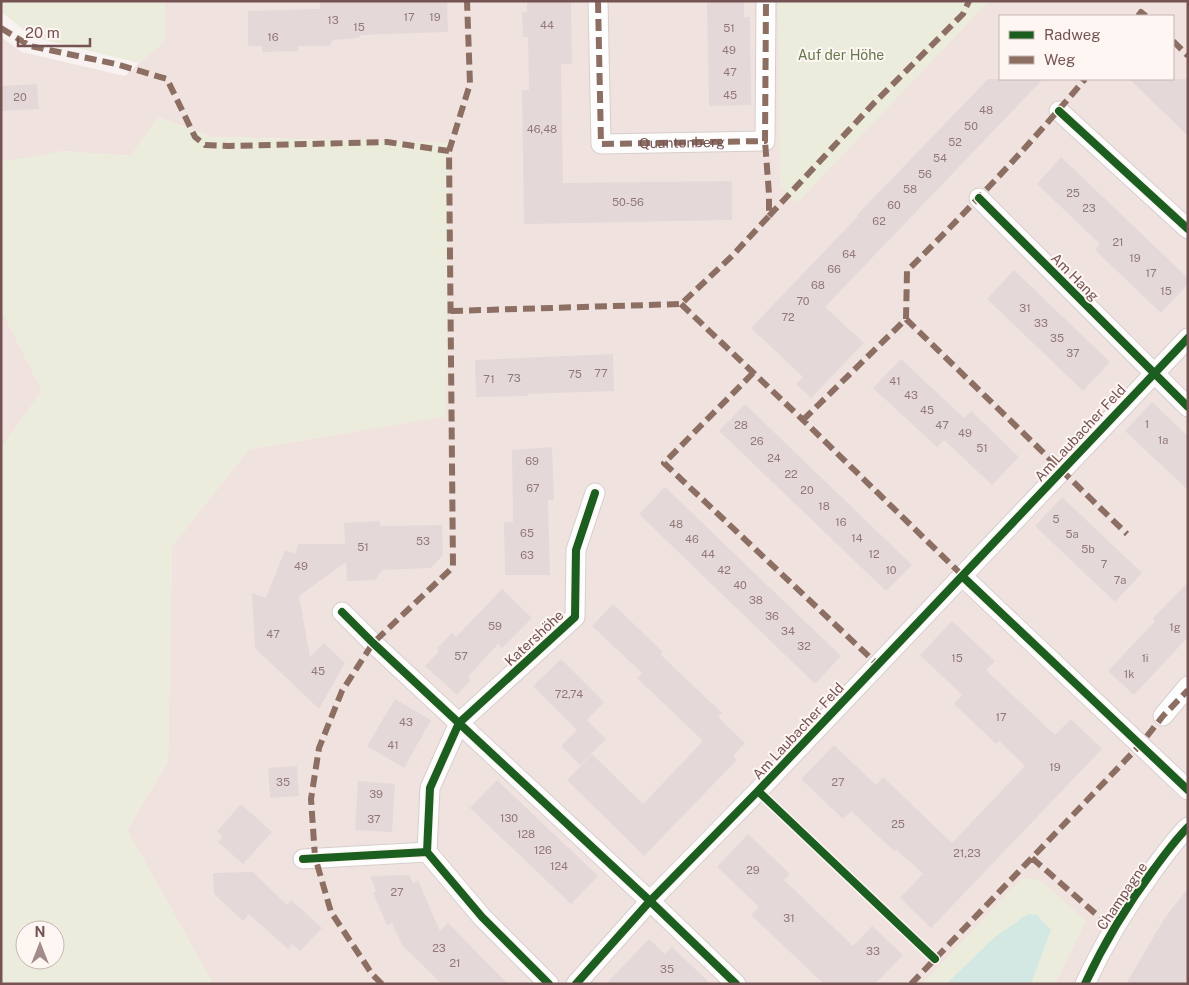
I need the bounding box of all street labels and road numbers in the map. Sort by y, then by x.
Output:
street label: Quantenberg [639,134,725,151]
street label: Am Hang [1048,250,1102,304]
street label: Am Laubacher Feld [1031,381,1129,485]
street label: Katershöhe [501,607,567,669]
street label: Am Laubacher Feld [749,679,847,783]
street label: Champagne [1093,859,1151,933]

